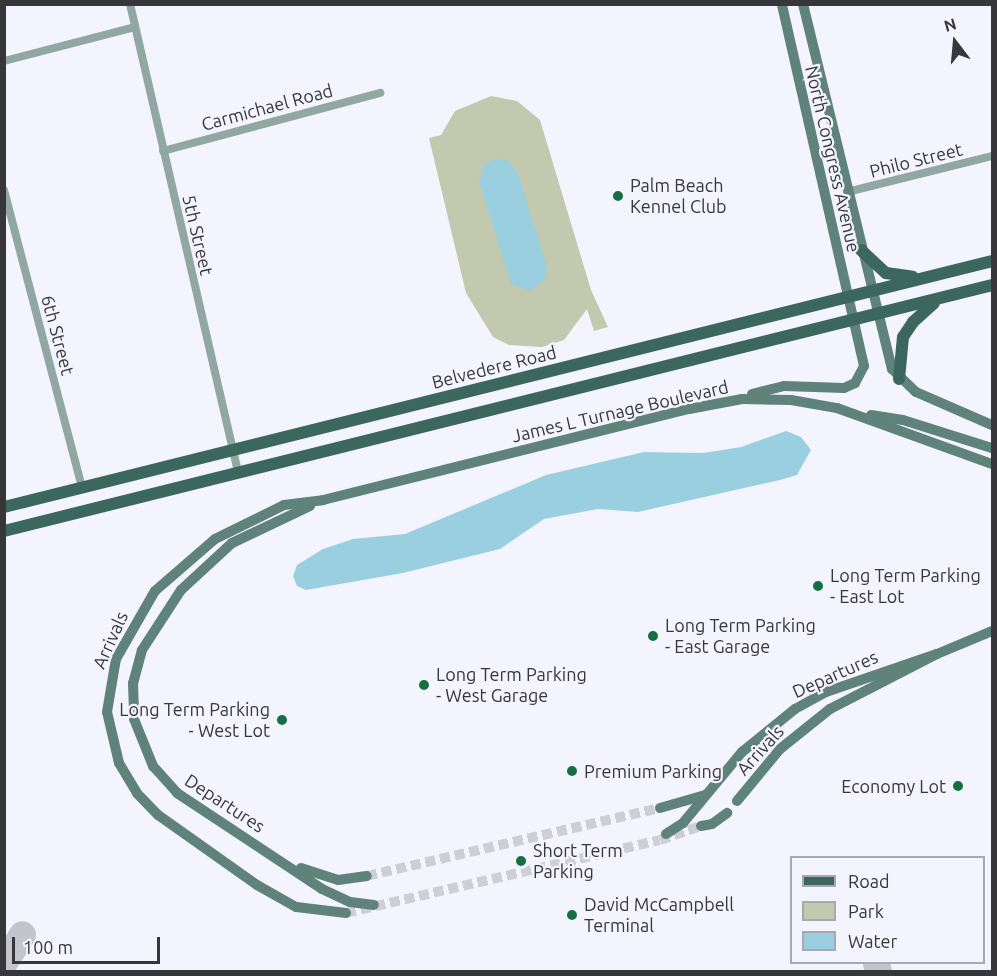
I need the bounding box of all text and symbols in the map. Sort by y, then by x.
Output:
north arrow [925,12,985,72]
text: N [942,14,958,35]
street label: North Congress Avenue [801,64,865,254]
street label: Carmichael Road [199,79,335,135]
street label: Philo Street [867,138,965,182]
place label: Palm Beach Kennel Club [630,175,727,218]
marker: Palm Beach Kennel Club [611,189,625,203]
street label: 5th Street [178,193,218,277]
street label: 6th Street [37,293,79,377]
street label: Belvedere Road [429,341,559,393]
street label: James L Turnage Boulevard [510,376,730,446]
place label: Long Term Parking - East Lot [830,565,981,608]
marker: Long Term Parking - East Lot [811,579,825,593]
street label: Arrivals [88,608,132,672]
place label: Long Term Parking - East Garage [665,615,816,658]
marker: Long Term Parking - East Garage [646,629,660,643]
street label: Departures [789,646,881,702]
place label: Long Term Parking - West Garage [436,664,587,706]
marker: Long Term Parking - West Garage [417,678,431,692]
place label: Long Term Parking - West Lot [119,699,270,742]
marker: Long Term Parking - West Lot [275,713,289,727]
street label: Arrivals [732,720,788,780]
place label: Premium Parking [584,760,722,782]
marker: Premium Parking [565,764,579,778]
street label: Departures [181,769,269,837]
place label: Economy Lot [841,775,946,797]
marker: Economy Lot [951,779,965,793]
place label: Short Term Parking [533,840,623,882]
marker: Short Term Parking [514,854,528,868]
legend [790,856,985,964]
text: Road [848,871,890,891]
place label: David McCampbell Terminal [584,894,734,936]
text: Park [848,901,884,921]
marker: David McCampbell Terminal [565,908,579,922]
scale bar [15,925,164,963]
text: Water [848,931,897,951]
text: 100 m [23,937,73,957]

